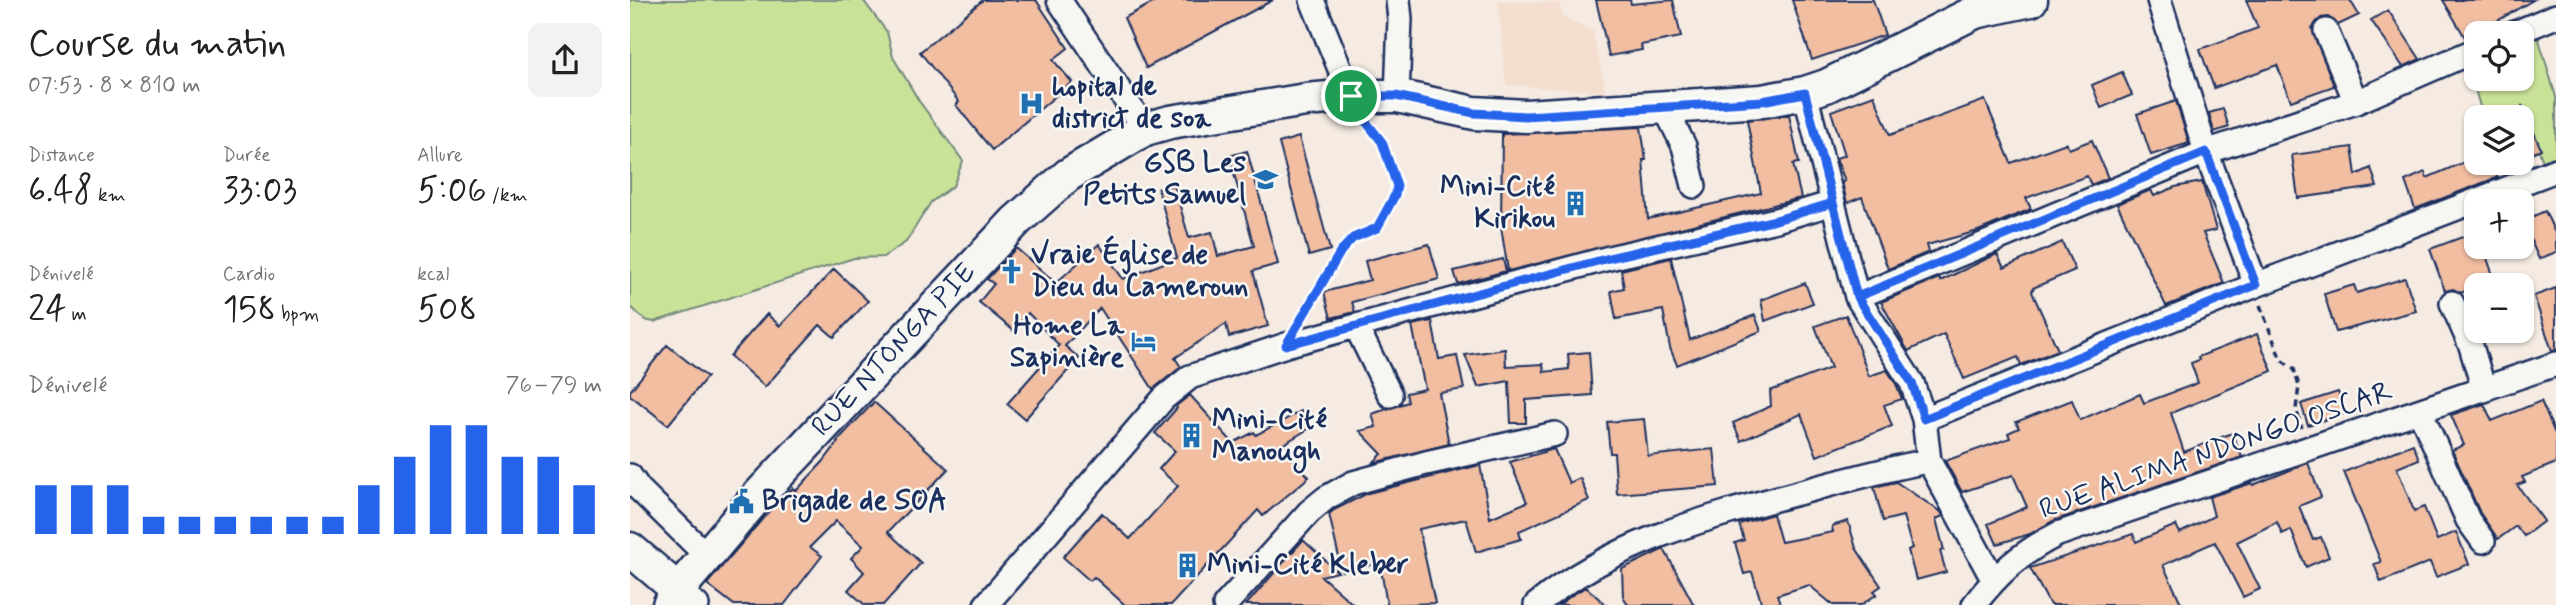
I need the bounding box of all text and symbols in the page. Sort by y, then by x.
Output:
text: Course du matin [28,20,286,69]
map controls [2464,21,2534,343]
button: locate [2464,21,2534,91]
button: share [528,23,602,97]
pin [1321,66,1381,126]
place label: hopital de district de soa [1052,69,1212,138]
text: 07:53 · 8 × 810 m [28,71,200,101]
icon: arrive [1332,77,1370,115]
hospital icon: hopital de district de soa [1018,89,1046,117]
button: layers [2464,105,2534,175]
text: Distance [28,143,95,168]
text: Durée [223,143,271,168]
text: Allure [417,143,463,168]
place label: GSB Les Petits Samuel [1083,145,1246,214]
school or university icon: GSB Les Petits Samuel [1252,165,1280,193]
text: 6.48 [28,168,93,214]
text: 33:03 [223,168,297,214]
text: 5:06 [417,168,487,214]
place label: Mini-Cité Kirikou [1440,169,1556,238]
text: km [93,183,126,208]
text: /km [487,183,528,208]
building icon: Mini-Cité Kirikou [1561,189,1589,217]
button: + [2464,189,2534,259]
place label: Vraie Église de Dieu du Cameroun [1031,235,1248,306]
street label: RUE NTONGA PIE [804,255,984,445]
church icon: Vraie Église de Dieu du Cameroun [997,257,1025,285]
text: Dénivelé [28,262,94,287]
text: Cardio [223,262,275,287]
text: kcal [417,262,449,287]
button: − [2464,273,2534,343]
text: 24 [28,287,66,333]
text: 158 [223,287,276,333]
text: 508 [417,287,477,333]
text: m [66,302,87,327]
text: bpm [276,302,319,327]
place label: Home La Sapinière [1010,308,1125,377]
hotel icon: Home La Sapinière [1130,328,1158,356]
text: Dénivelé [28,371,107,401]
text: 76–79 m [505,371,602,401]
street label: RUE ALIMA NDONGO OSCAR [2035,373,2397,529]
place label: Mini-Cité Manough [1212,402,1327,474]
building icon: Mini-Cité Manough [1178,422,1206,450]
place label: Brigade de SOA [762,483,947,523]
public building icon: Brigade de SOA [728,487,756,515]
place label: Mini-Cité Kleber [1207,547,1409,584]
building icon: Mini-Cité Kleber [1173,551,1201,579]

